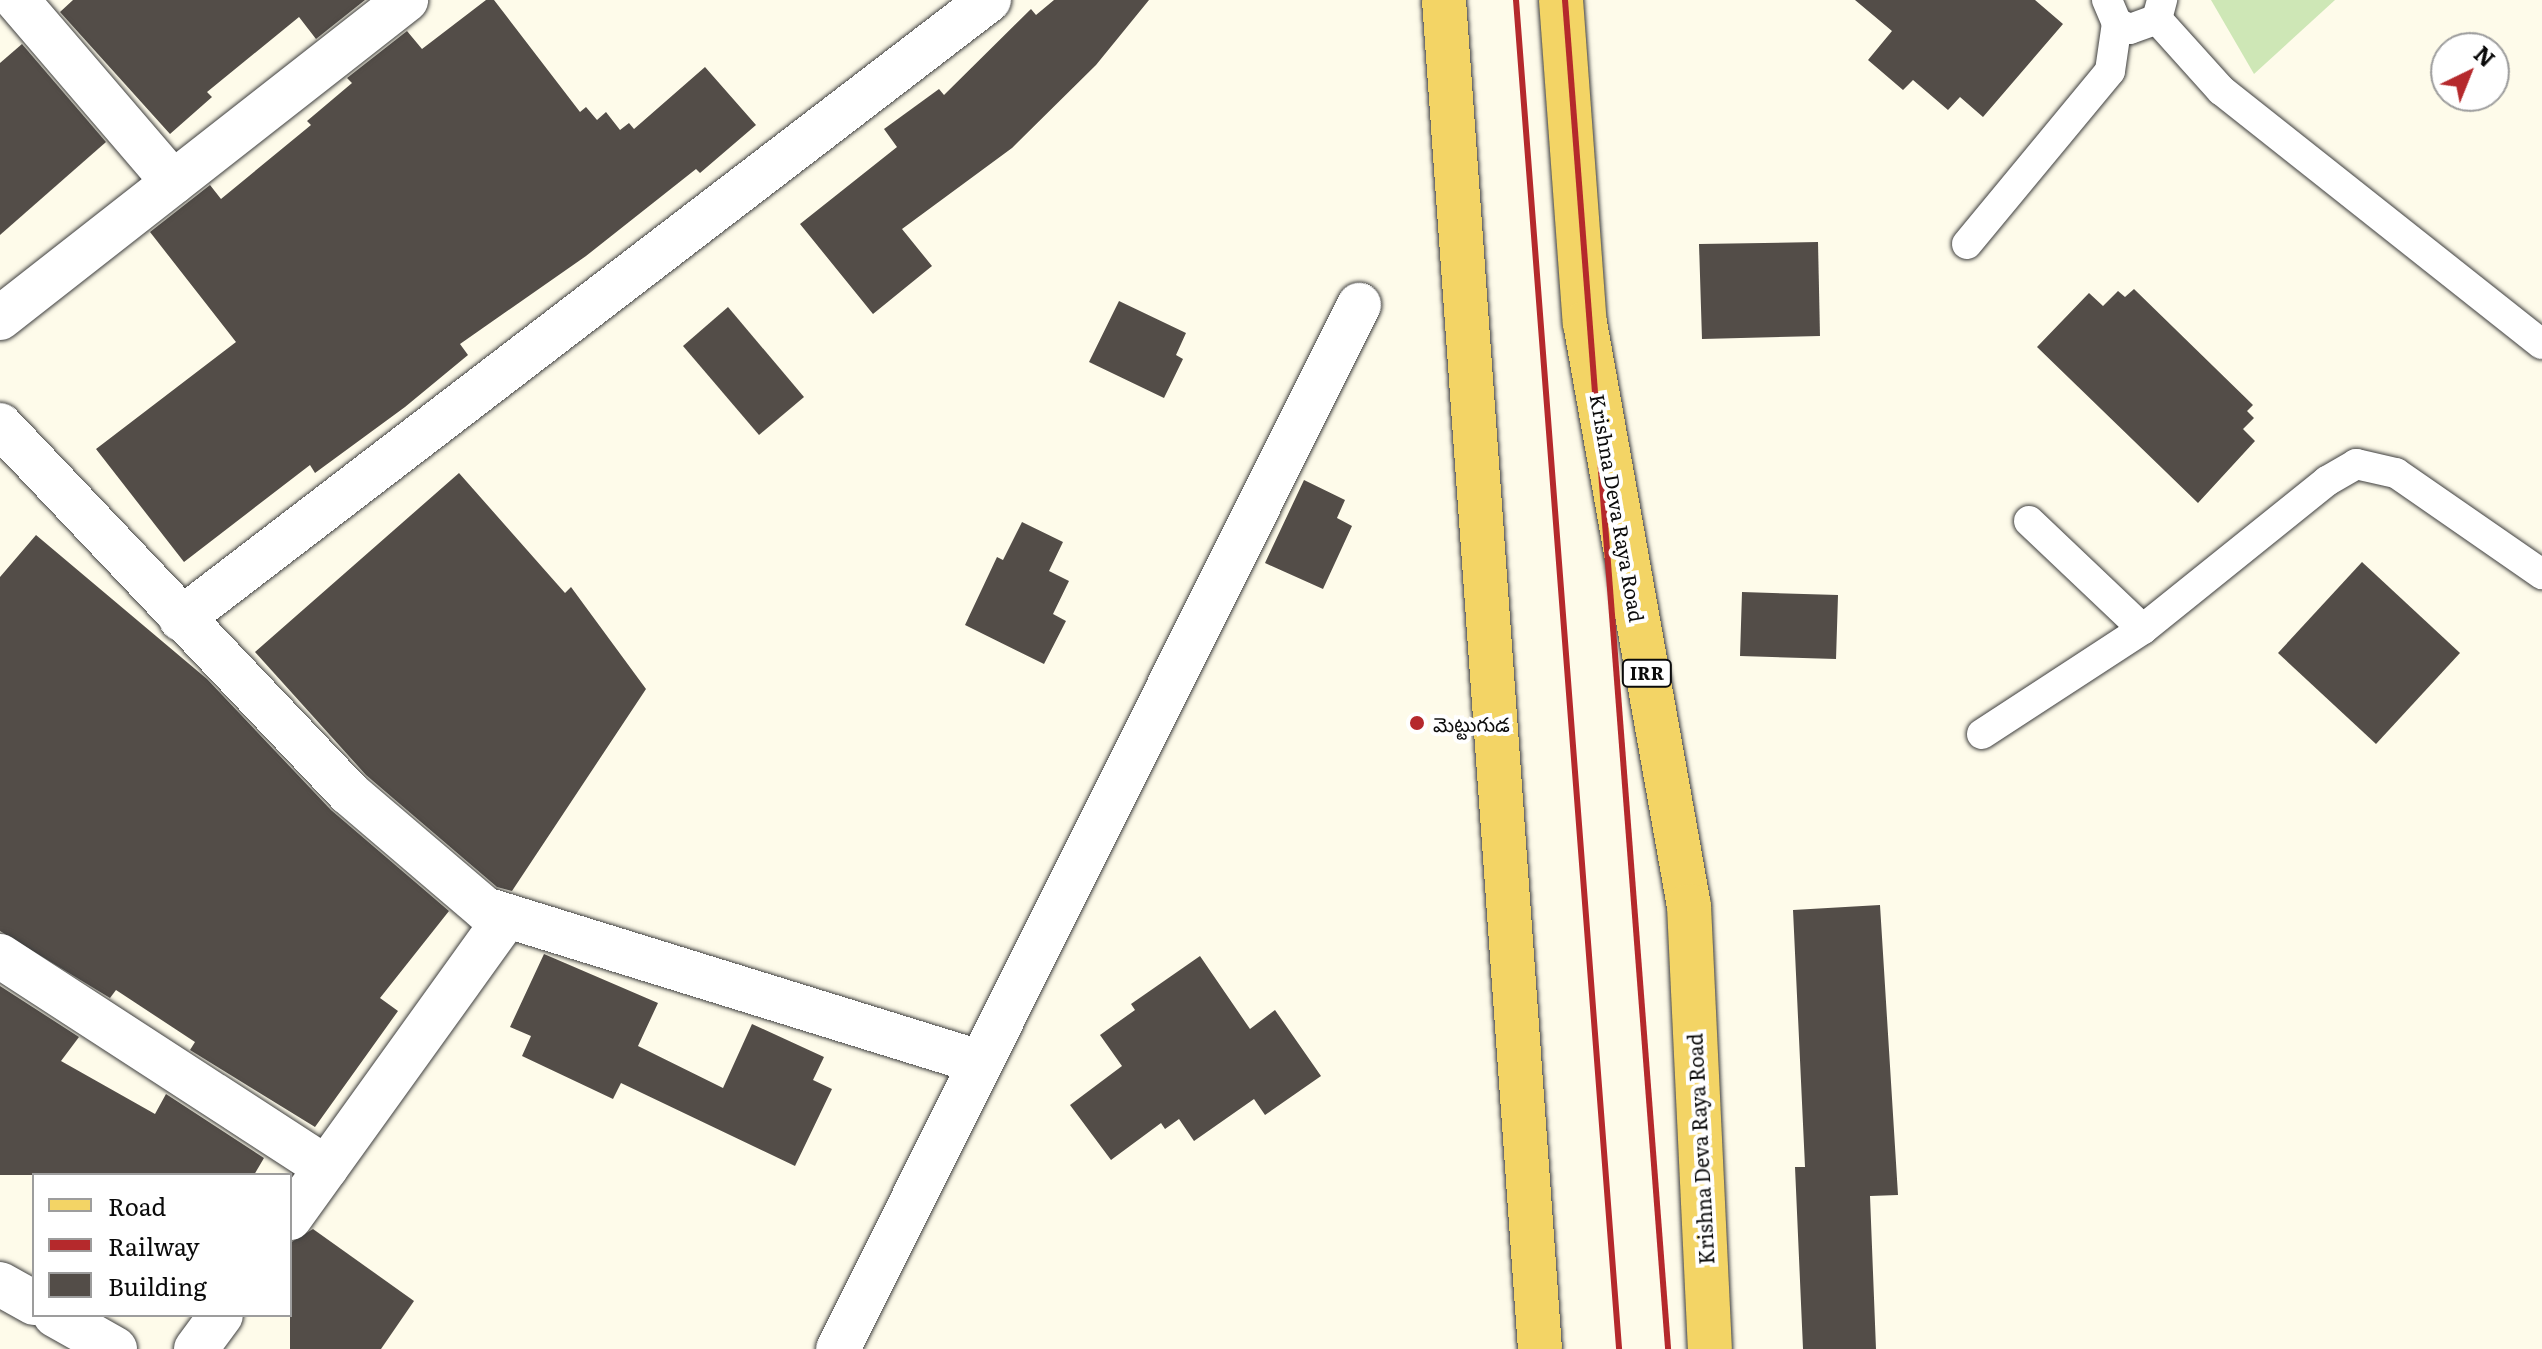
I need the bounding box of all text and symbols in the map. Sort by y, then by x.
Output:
north arrow [2430,32,2510,112]
text: N [2467,37,2503,74]
street label: Krishna Deva Raya Road [1586,392,1650,624]
road number: IRR [1621,659,1673,687]
place label: మెట్టుగుడ [1433,711,1510,735]
marker: మెట్టుగుడ [1408,714,1426,732]
street label: Krishna Deva Raya Road [1682,1033,1718,1265]
legend [32,1173,292,1317]
text: Road [108,1188,166,1223]
text: Railway [108,1228,200,1263]
text: Building [108,1268,207,1303]

